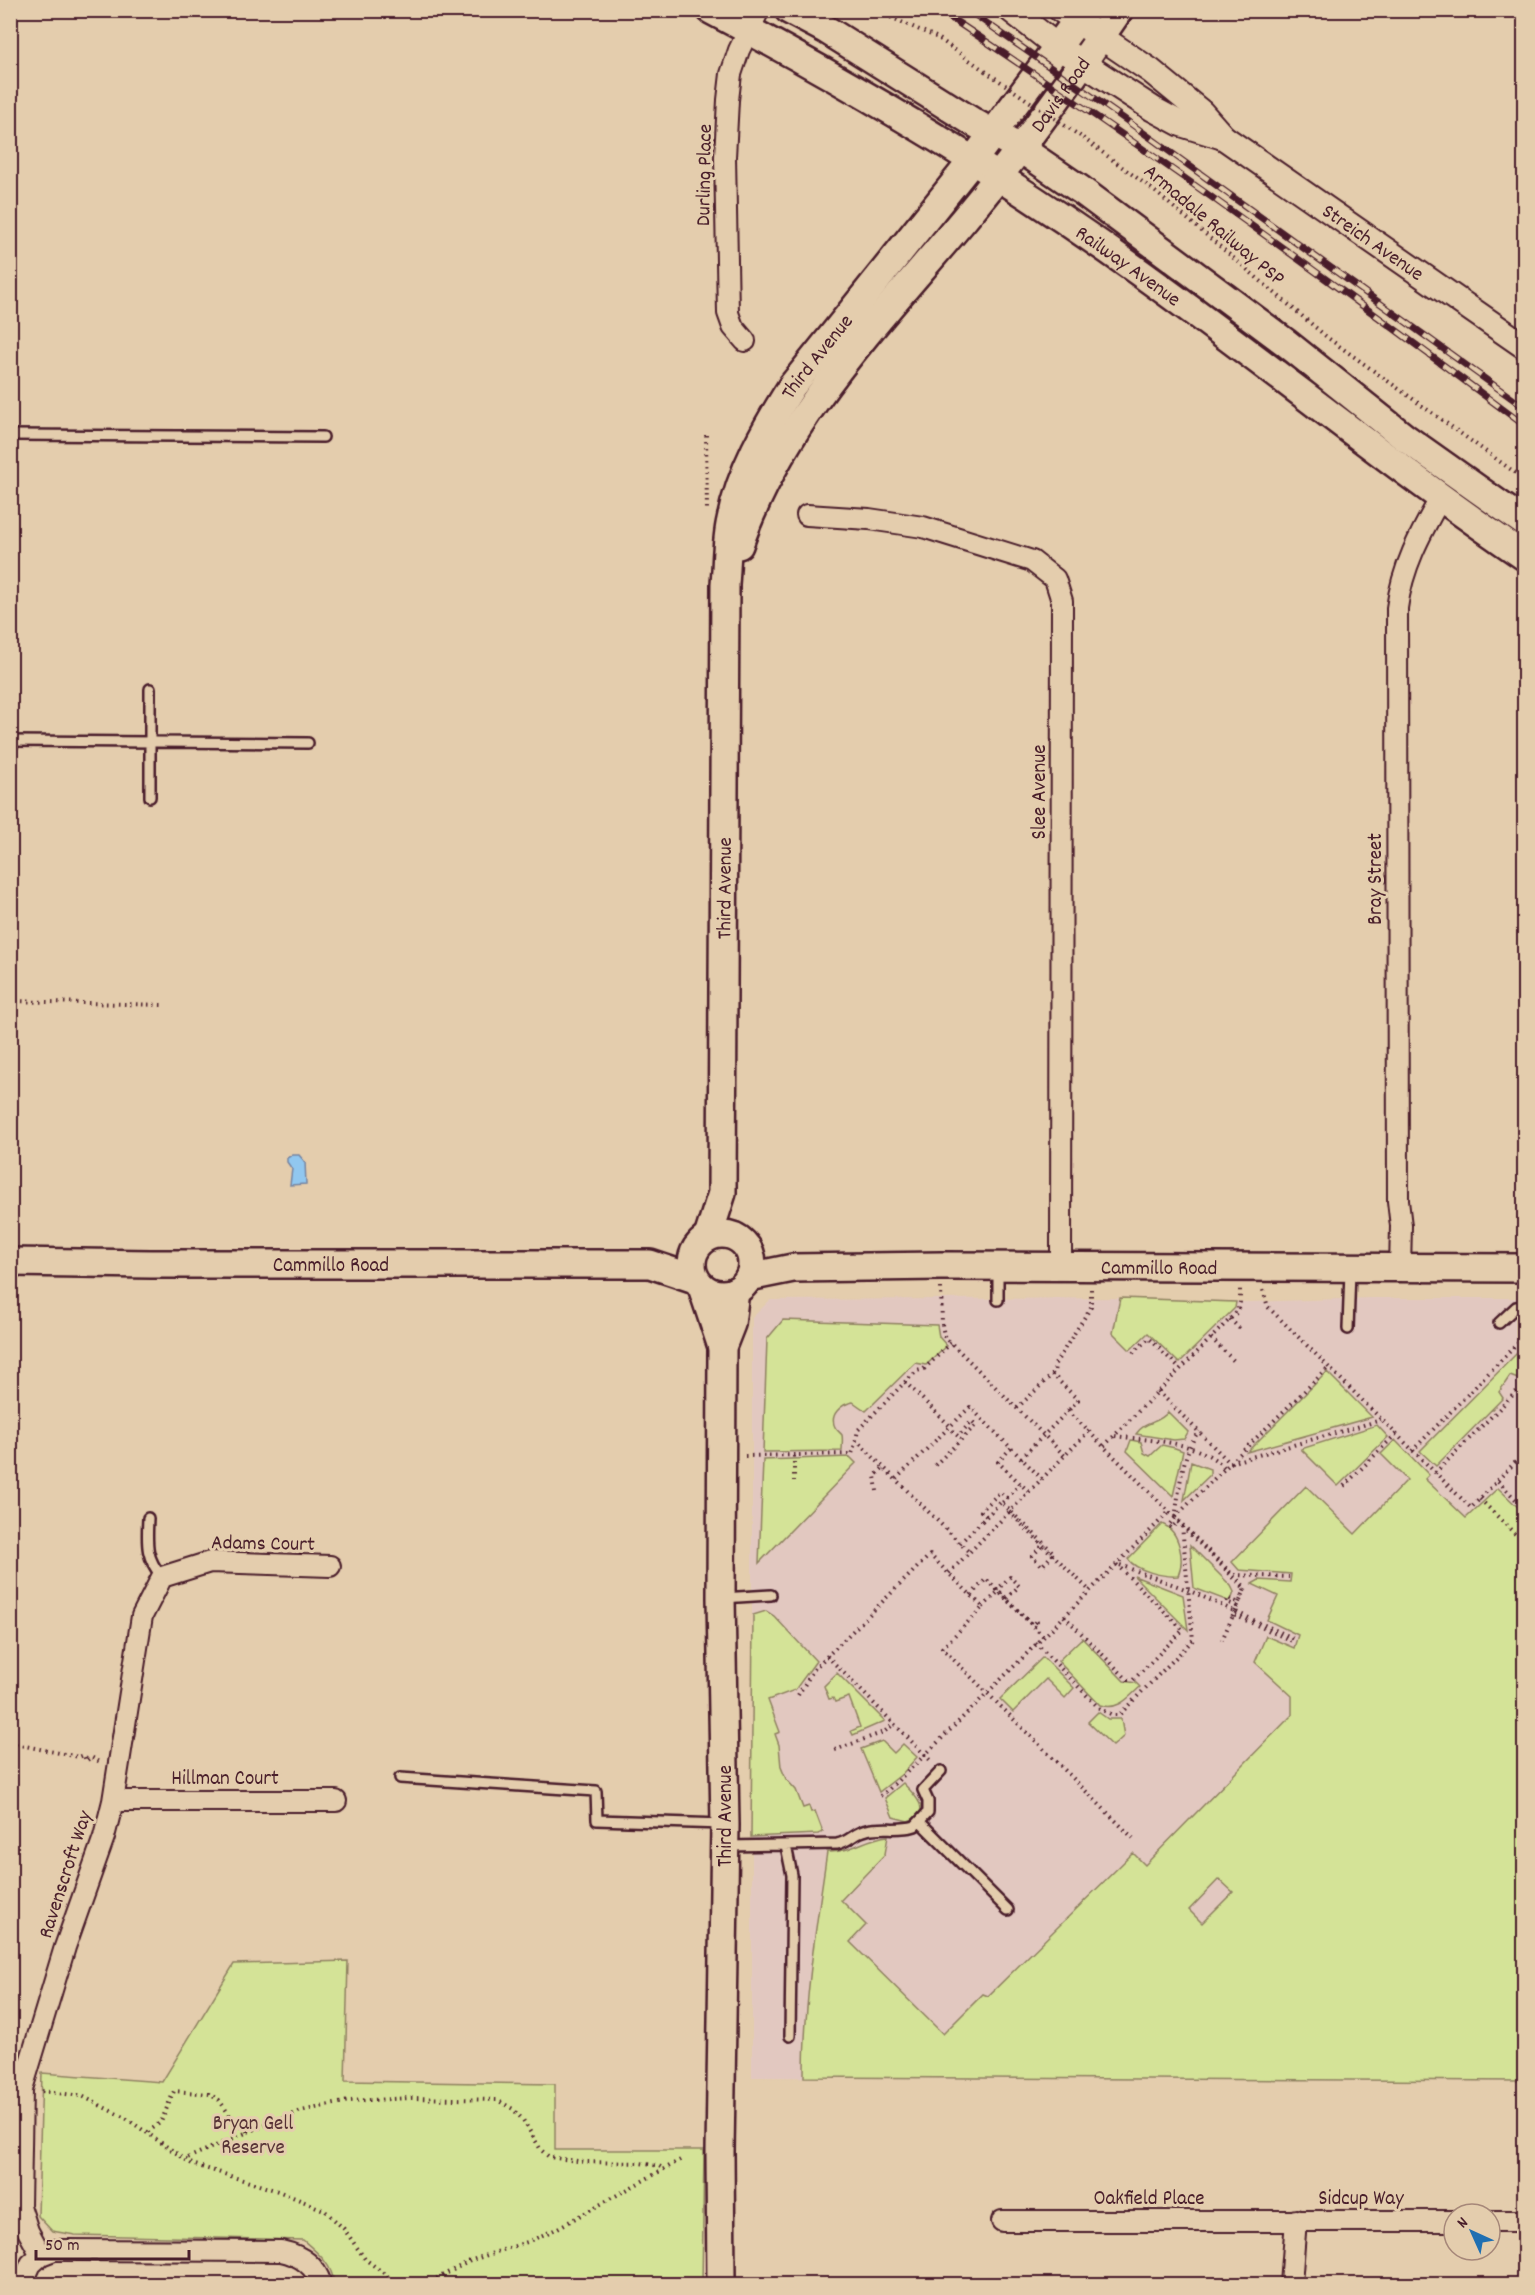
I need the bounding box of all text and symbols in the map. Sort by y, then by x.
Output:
street label: Davis Road [1025,52,1100,140]
street label: Durling Place [690,124,722,226]
street label: Armadale Railway PSP [1136,158,1290,294]
street label: Streich Avenue [1315,198,1429,290]
street label: Railway Avenue [1068,220,1186,315]
street label: Third Avenue [775,309,862,406]
street label: Slee Avenue [1026,744,1056,840]
street label: Bray Street [1362,833,1392,925]
street label: Third Avenue [711,837,742,939]
street label: Cammillo Road [273,1252,389,1282]
street label: Cammillo Road [1101,1255,1217,1285]
street label: Adams Court [211,1529,315,1561]
street label: Hillman Court [171,1765,279,1795]
street label: Third Avenue [712,1765,742,1867]
street label: Ravenscroft Way [32,1807,102,1943]
park label: Bryan Gell Reserve [213,2110,293,2164]
street label: Oakfield Place [1093,2185,1205,2215]
street label: Sidcup Way [1318,2185,1404,2215]
north arrow [1442,2202,1502,2262]
text: N [1452,2212,1474,2234]
scale bar [36,2223,189,2261]
text: 50 m [45,2234,80,2259]

